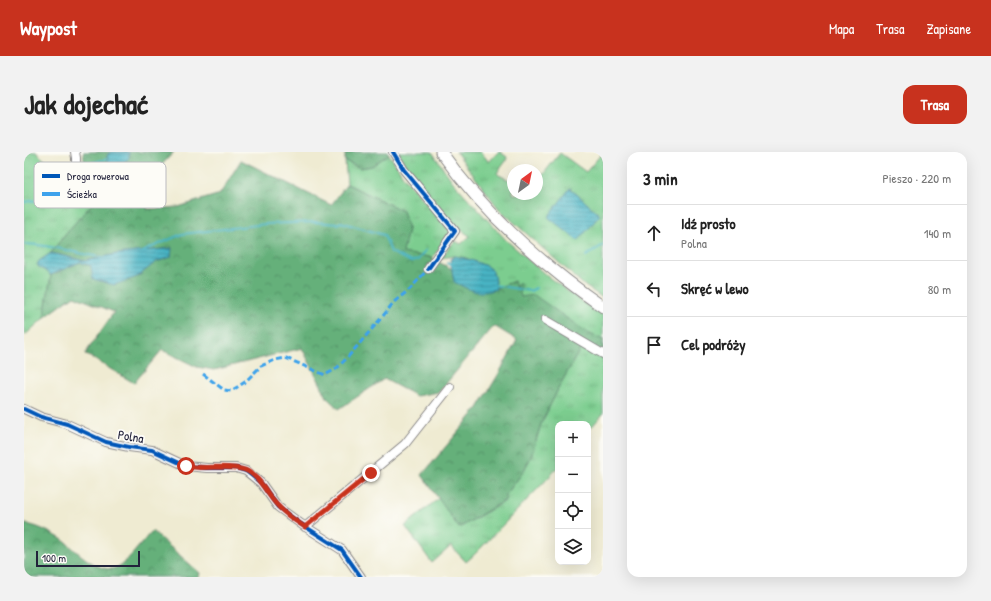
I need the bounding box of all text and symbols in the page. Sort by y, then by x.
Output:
text: Waypost [20,15,77,41]
text: Mapa [829,19,854,38]
text: Trasa [876,19,905,38]
text: Zapisane [927,19,971,38]
text: Jak dojechać [24,85,148,123]
button: Trasa [903,85,967,124]
legend [34,162,166,208]
north arrow [507,164,543,200]
text: 3 min [643,167,678,190]
text: Droga rowerowa [67,169,130,183]
text: Pieszo · 220 m [882,169,951,187]
text: Ścieżka [67,187,97,201]
text: Idź prosto [681,213,735,234]
icon: ahead [643,222,665,244]
text: 140 m [924,224,951,242]
text: Polna [681,234,707,252]
icon: left [643,278,665,300]
text: Skręć w lewo [681,278,748,299]
text: 80 m [928,280,951,298]
icon: arrive [643,334,665,356]
text: Cel podróży [681,334,746,355]
map controls [555,421,591,565]
button: + [555,421,591,457]
street label: Polna [117,425,145,447]
route start [177,457,195,475]
button: − [555,457,591,493]
route end [362,464,380,482]
button: locate [555,493,591,529]
button: layers [555,529,591,565]
scale bar [36,549,140,568]
text: 100 m [42,551,66,565]

